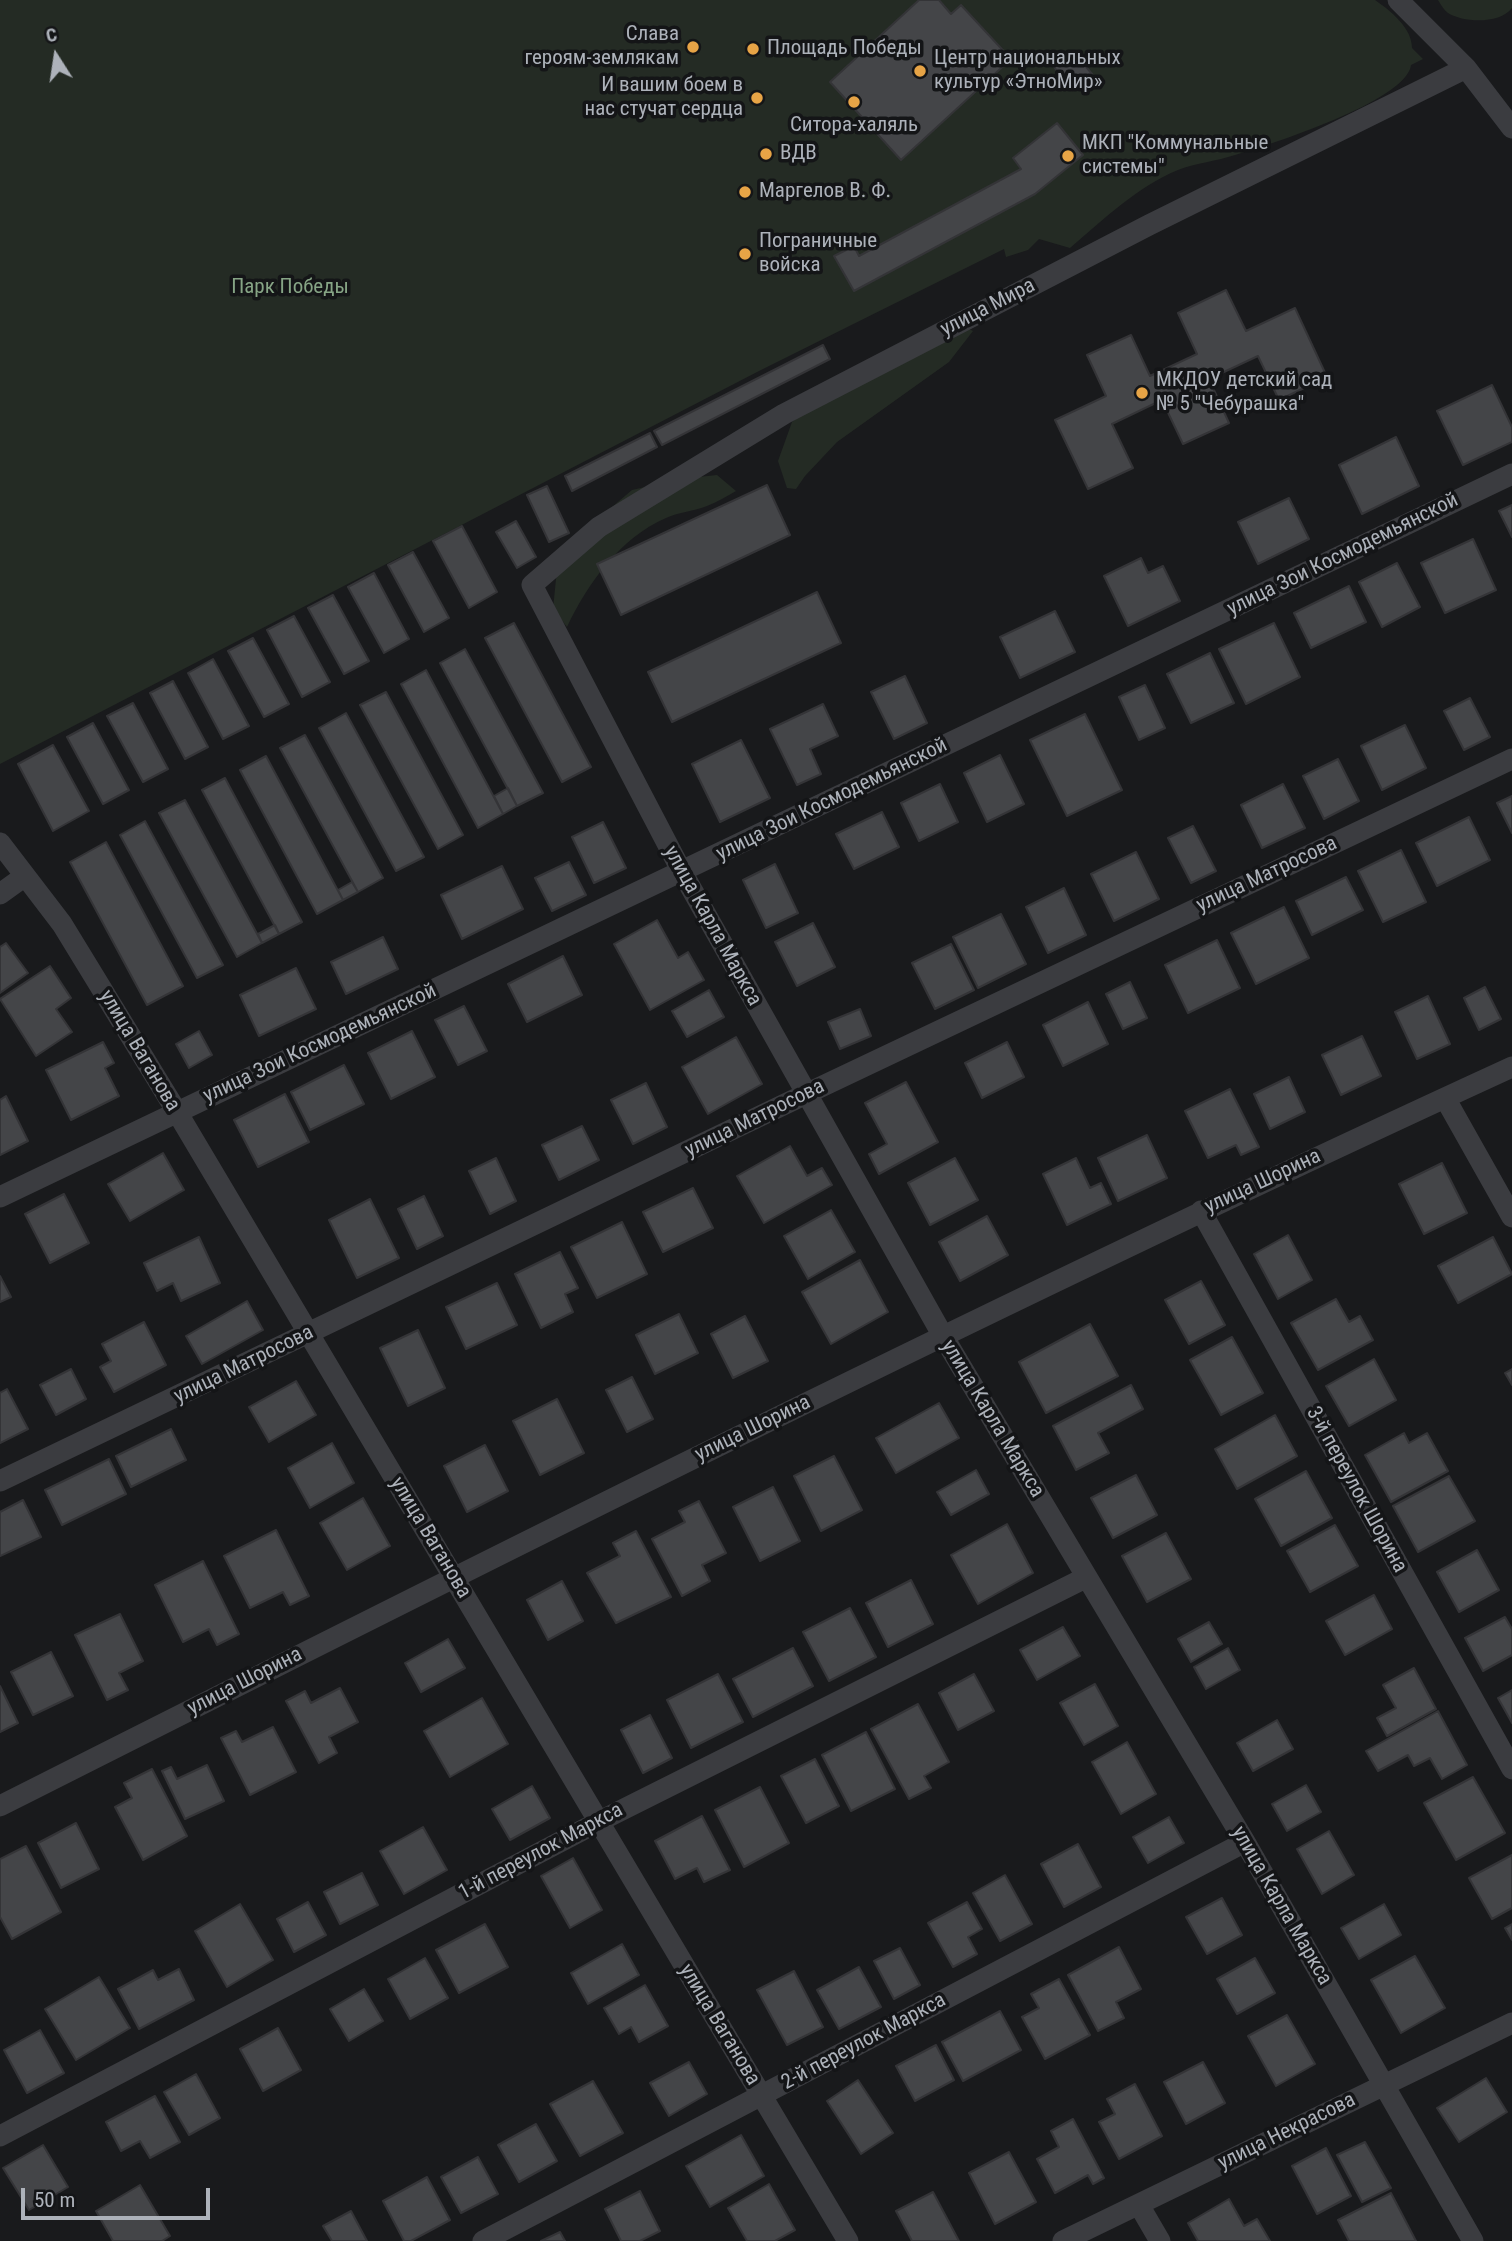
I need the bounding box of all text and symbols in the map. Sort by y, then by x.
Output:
north arrow [21,21,91,91]
place label: Слава героям-землякам [524,22,679,72]
text: С [44,23,59,47]
place label: Площадь Победы [767,36,922,62]
marker: Слава героям-землякам [685,39,701,55]
marker: Площадь Победы [745,41,761,57]
place label: Центр национальных культур «ЭтноМир» [934,46,1121,96]
marker: Центр национальных культур «ЭтноМир» [912,63,928,79]
place label: И вашим боем в нас стучат сердца [584,73,743,123]
marker: И вашим боем в нас стучат сердца [749,90,765,106]
marker: Ситора-халяль [846,94,862,110]
place label: Ситора-халяль [790,113,918,139]
place label: МКП "Коммунальные системы" [1082,131,1268,181]
place label: ВДВ [780,141,817,167]
marker: ВДВ [758,146,774,162]
marker: МКП "Коммунальные системы" [1060,148,1076,164]
place label: Маргелов В. Ф. [759,179,891,205]
marker: Маргелов В. Ф. [737,184,753,200]
place label: Пограничные войска [759,229,877,279]
marker: Пограничные войска [737,246,753,262]
street label: улица Мира [937,273,1039,343]
park label: Парк Победы [231,275,349,301]
place label: МКДОУ детский сад № 5 "Чебурашка" [1156,368,1332,418]
marker: МКДОУ детский сад № 5 "Чебурашка" [1134,385,1150,401]
street label: улица Зои Космодемьянской [1223,488,1463,622]
street label: улица Зои Космодемьянской [712,733,952,867]
street label: улица Матросова [1193,831,1341,919]
street label: улица Карла Маркса [658,842,766,1010]
street label: улица Зои Космодемьянской [200,979,440,1109]
street label: улица Ваганова [93,986,185,1116]
street label: улица Матросова [681,1074,829,1164]
street label: улица Шорина [1201,1144,1325,1220]
street label: улица Матросова [170,1320,318,1410]
street label: улица Карла Маркса [935,1336,1049,1502]
street label: улица Шорина [691,1390,815,1468]
street label: 3-й переулок Шорина [1300,1403,1412,1577]
street label: улица Ваганова [384,1473,476,1603]
street label: улица Шорина [184,1642,306,1722]
street label: 1-й переулок Маркса [455,1798,627,1906]
street label: улица Карла Маркса [1225,1822,1337,1990]
street label: улица Ваганова [673,1960,765,2090]
street label: 2-й переулок Маркса [778,1988,950,2096]
street label: улица Некрасова [1214,2088,1360,2176]
scale bar [24,2174,214,2218]
text: 50 m [34,2188,75,2212]

